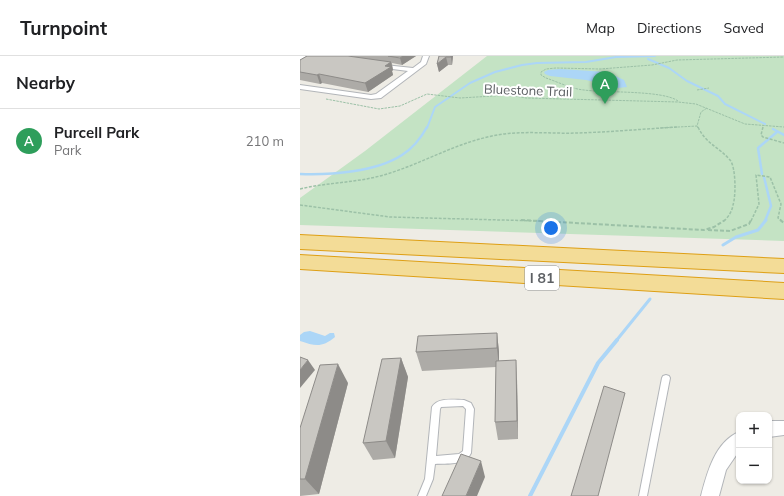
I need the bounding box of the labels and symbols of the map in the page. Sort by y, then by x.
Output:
pin: A [592,71,618,104]
street label: Bluestone Trail [484,80,572,100]
your location [541,218,561,238]
road number: I 81 [525,266,559,290]

